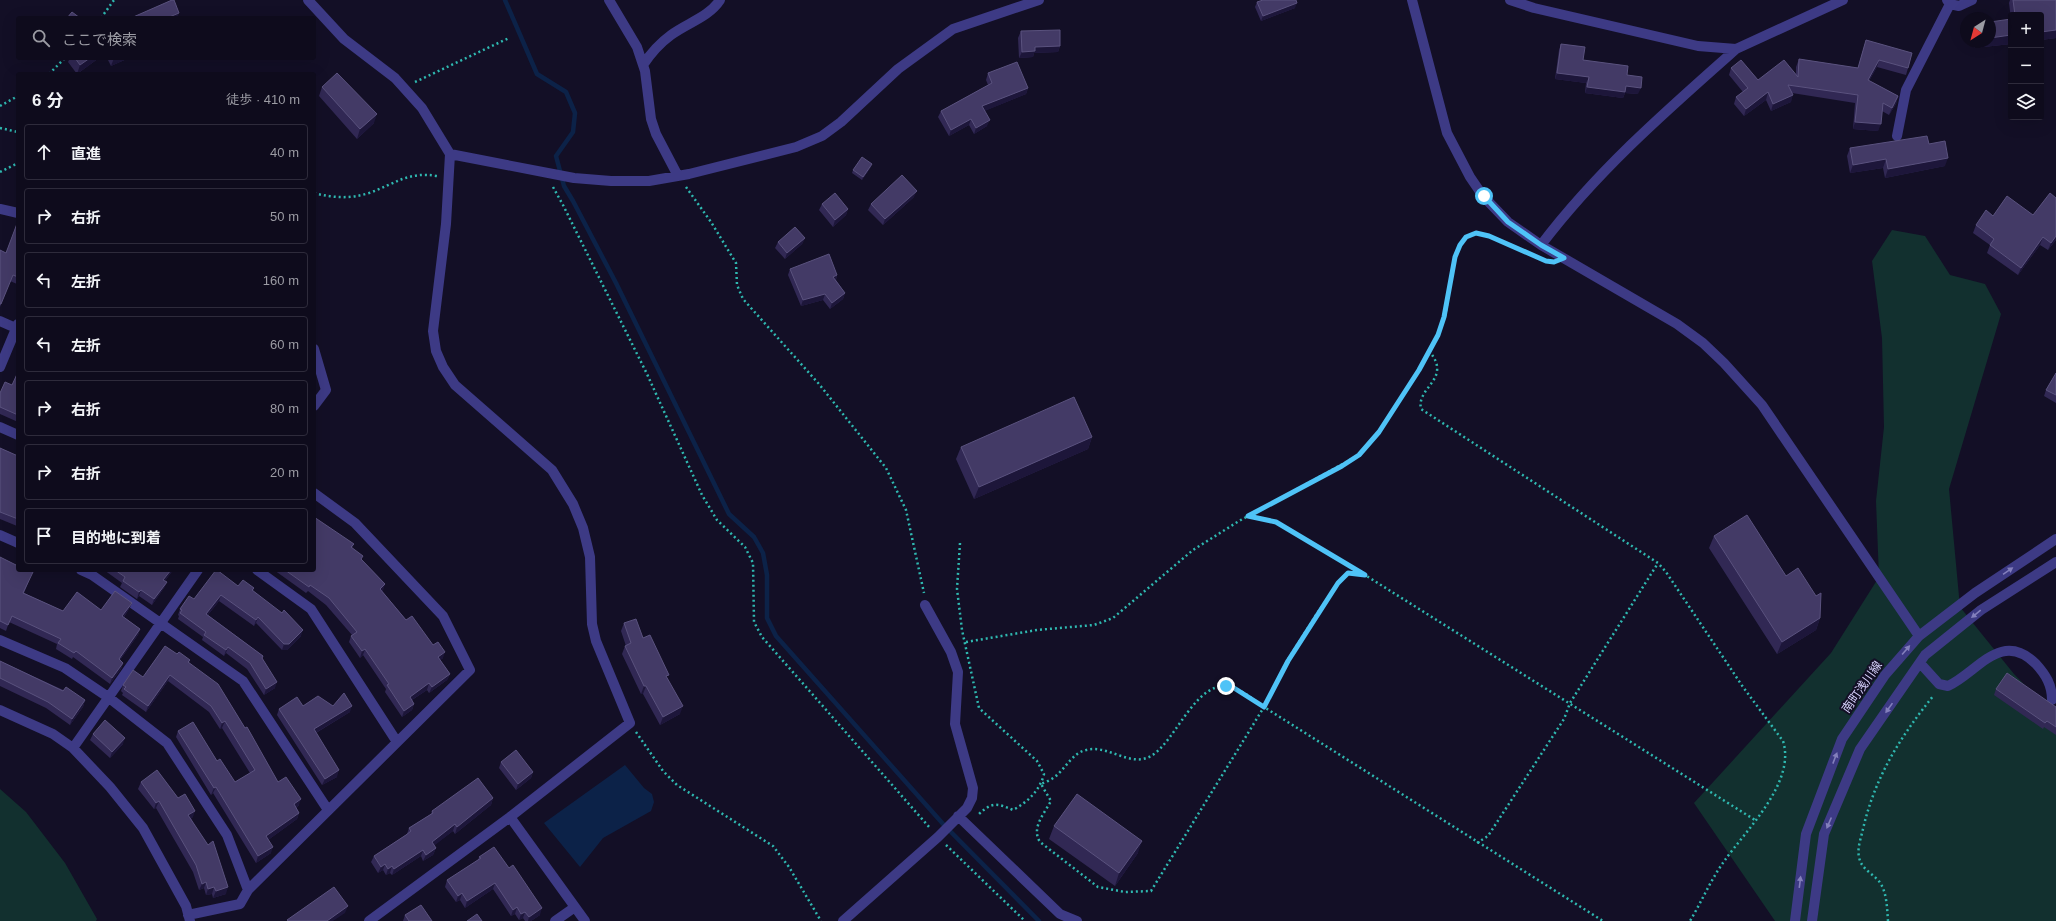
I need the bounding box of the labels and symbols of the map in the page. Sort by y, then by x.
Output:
north arrow [1960,12,1996,48]
route start [1475,187,1493,205]
one-way arrow [2003,567,2014,575]
one-way arrow [1971,610,1982,618]
one-way arrow [1902,645,1911,656]
street label: 南町浅川線 [1839,658,1885,716]
route end [1217,677,1235,695]
one-way arrow [1885,703,1893,713]
one-way arrow [1832,751,1838,763]
one-way arrow [1825,817,1831,829]
one-way arrow [1797,876,1803,888]

